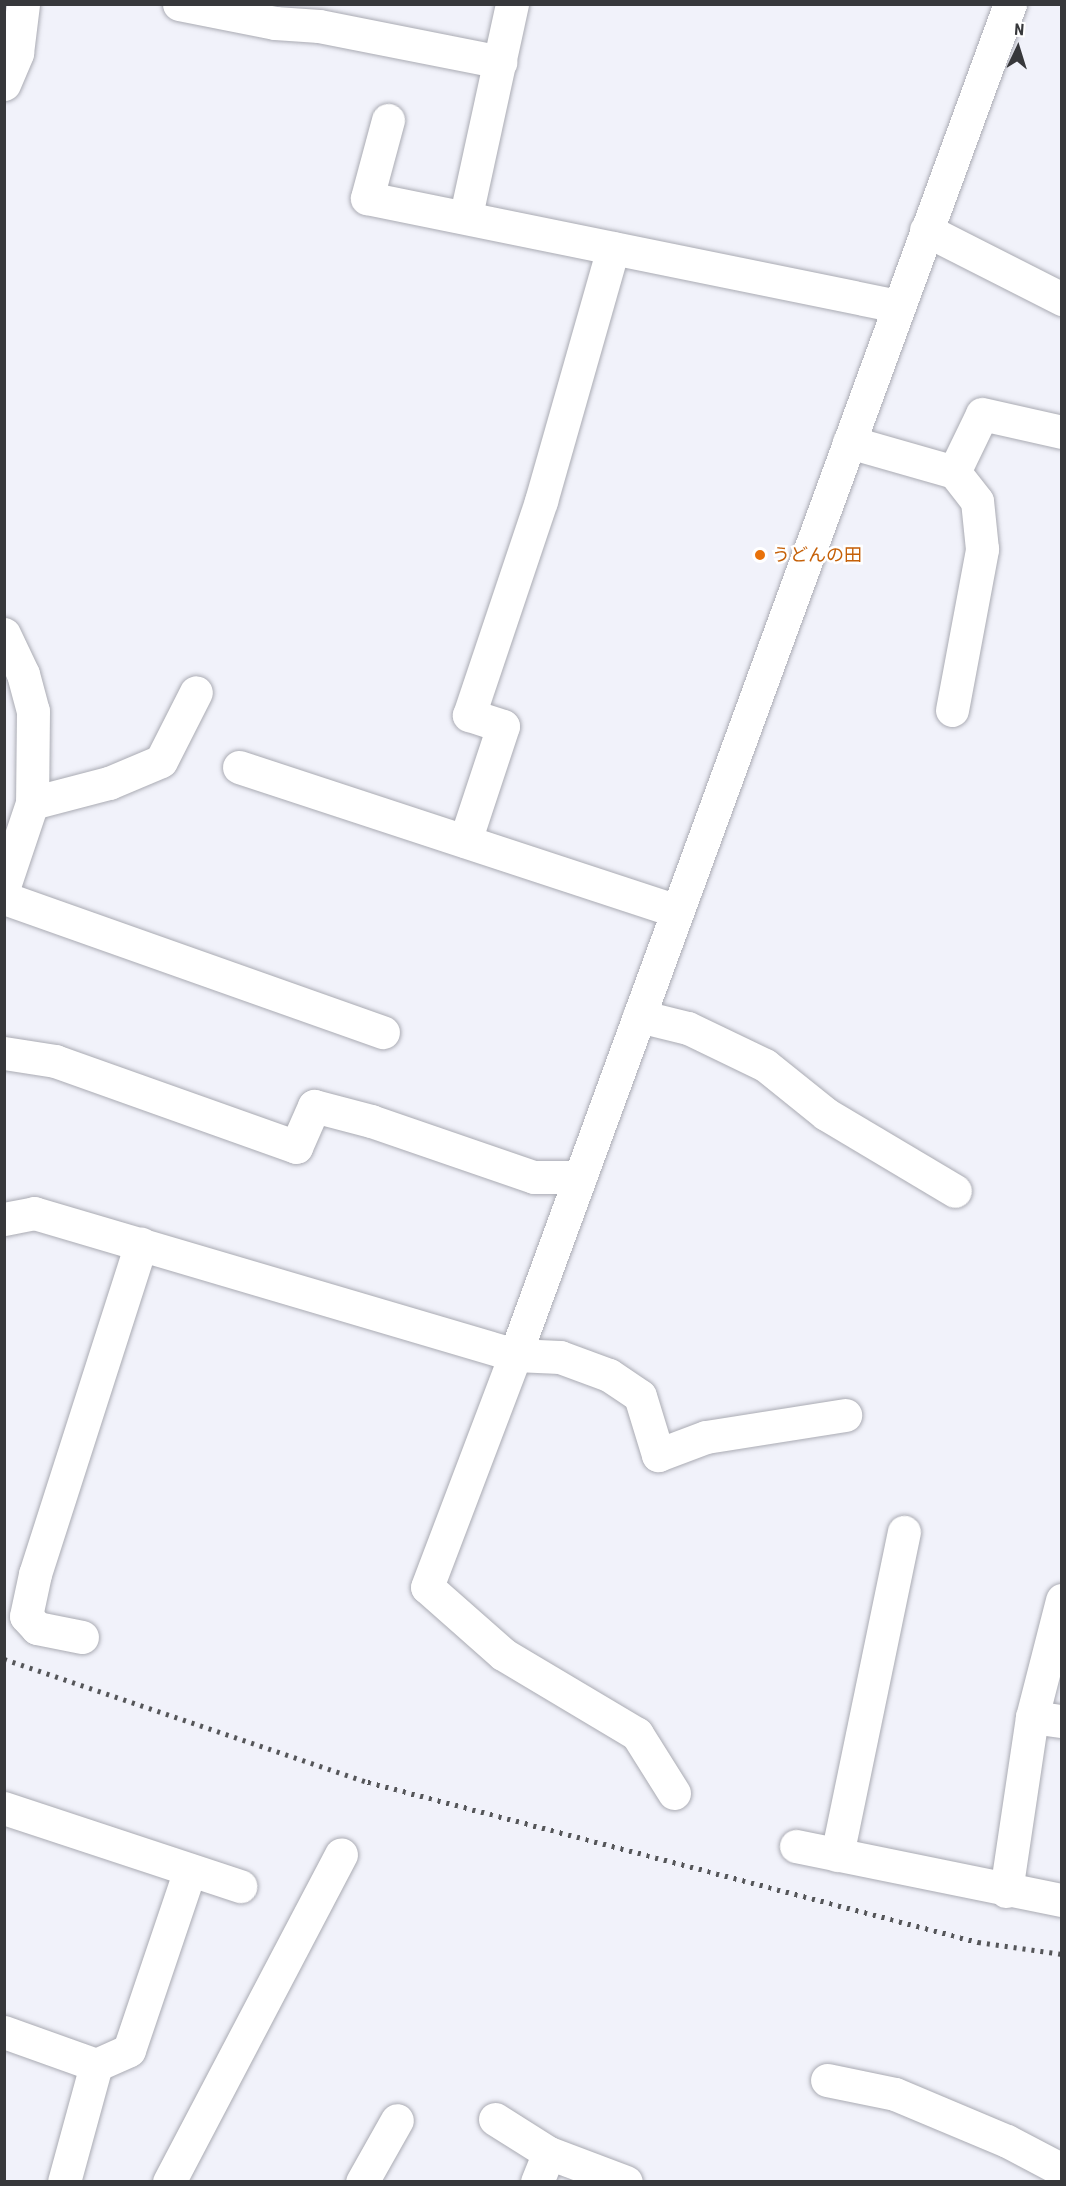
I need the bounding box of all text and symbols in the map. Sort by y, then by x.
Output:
north arrow [988,18,1048,78]
text: N [1014,20,1025,39]
place label: うどんの田 [772,544,862,566]
marker: うどんの田 [753,548,767,562]

